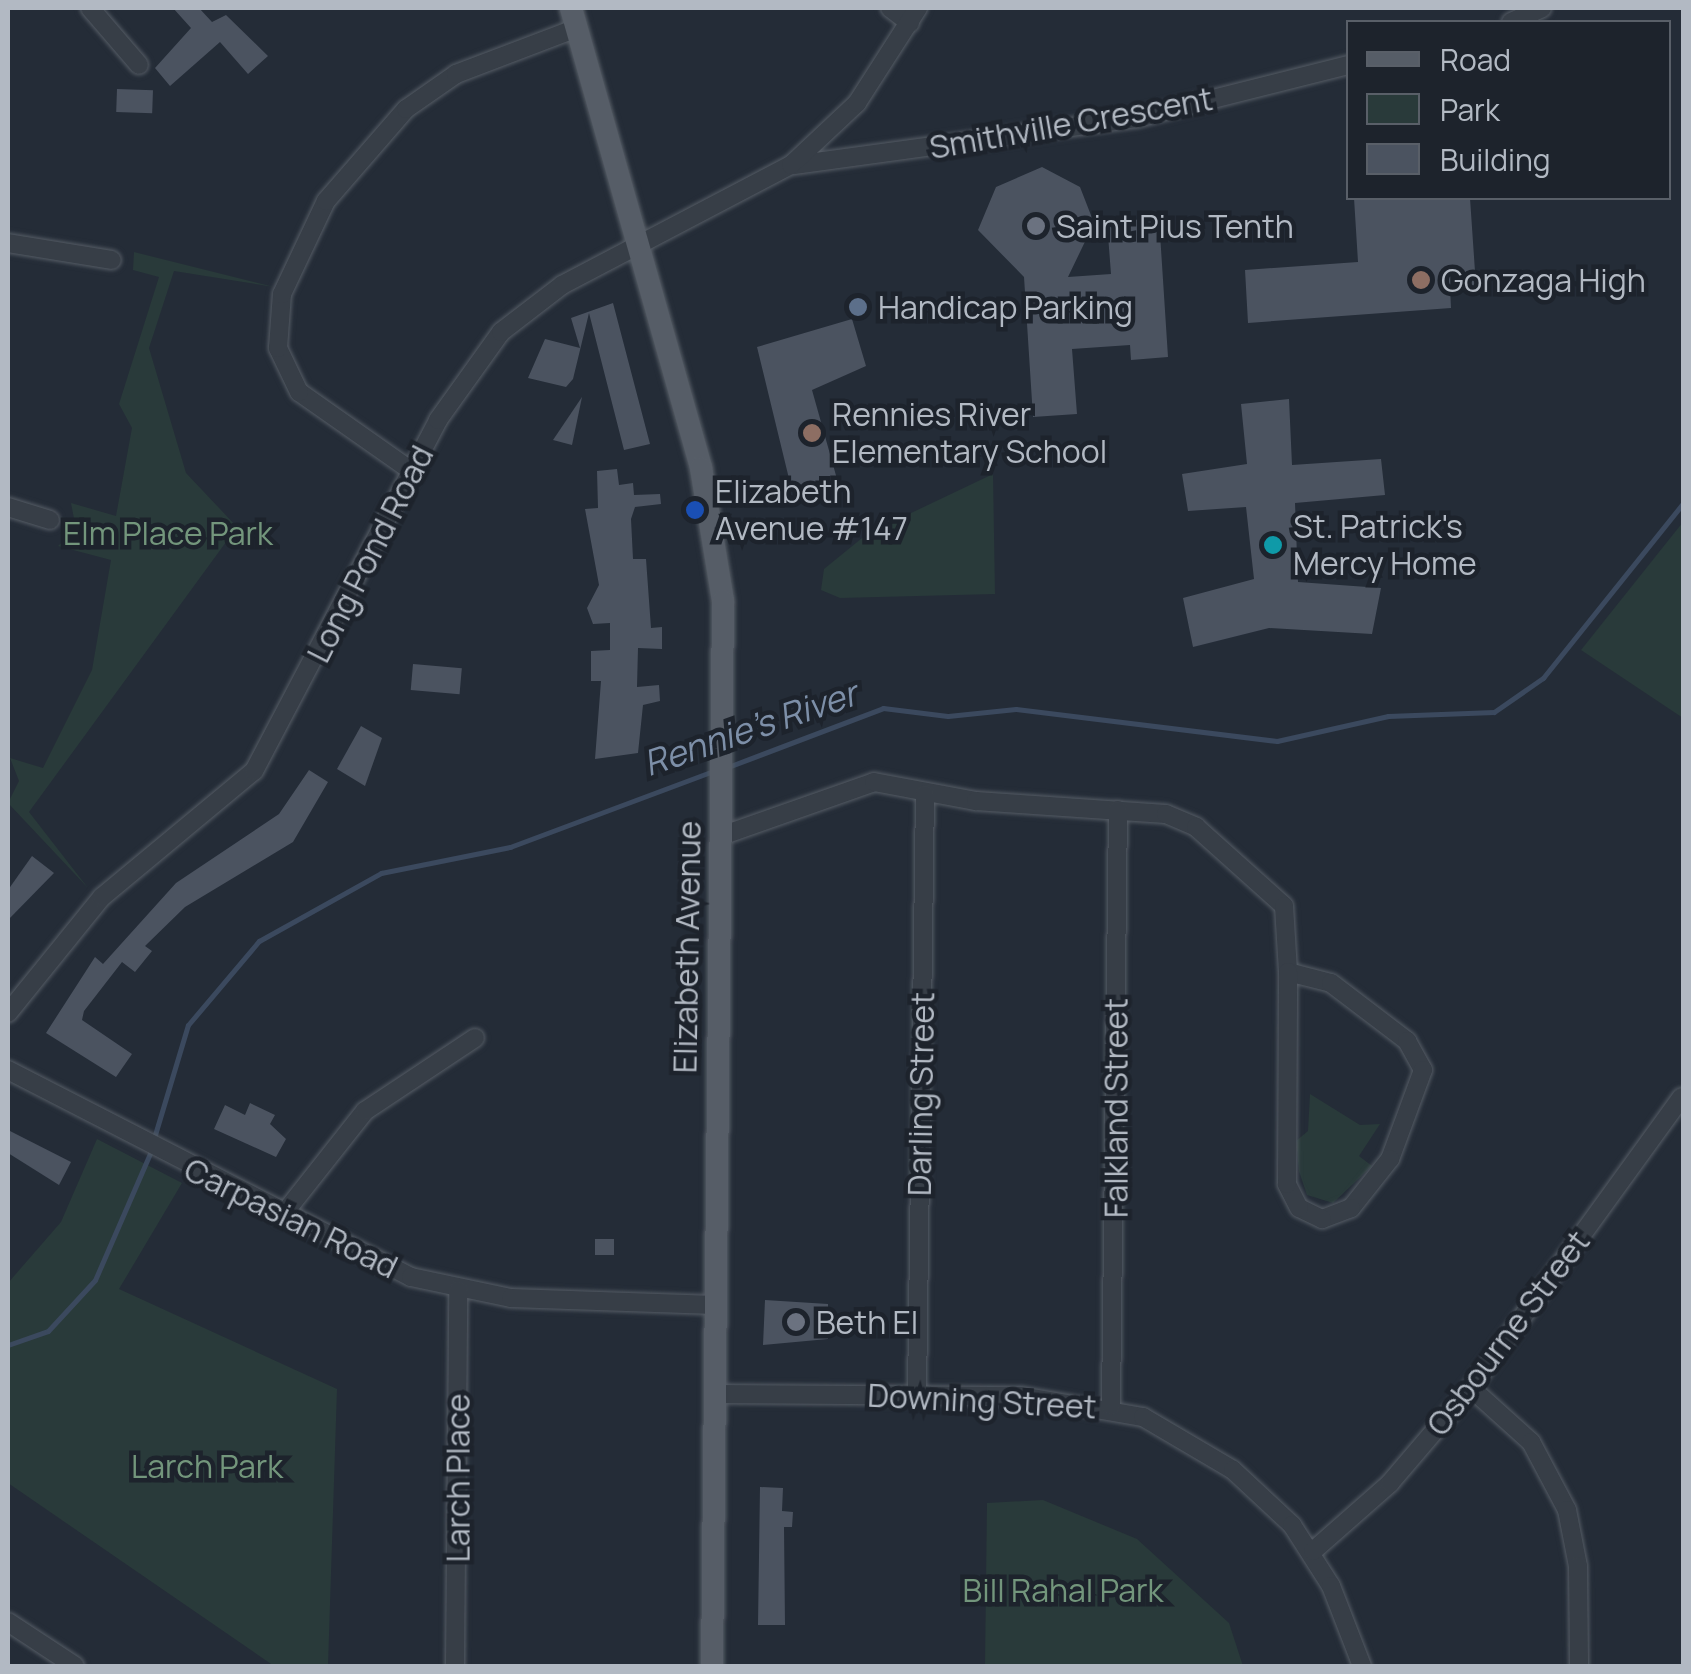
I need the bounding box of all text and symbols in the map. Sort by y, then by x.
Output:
legend [1346,20,1671,200]
text: Road [1440,39,1511,80]
street label: Smithville Crescent [926,79,1216,167]
text: Park [1440,89,1500,130]
text: Building [1440,139,1551,180]
place label: Saint Pius Tenth [1056,207,1294,245]
marker: Saint Pius Tenth [1025,215,1047,237]
place label: Gonzaga High [1441,261,1646,299]
marker: Gonzaga High [1410,269,1432,291]
place label: Handicap Parking [878,288,1133,326]
marker: Handicap Parking [847,296,869,318]
place label: Rennies River Elementary School [832,396,1107,471]
marker: Rennies River Elementary School [801,422,823,444]
street label: Long Pond Road [299,439,441,669]
place label: Elizabeth Avenue #147 [715,473,908,548]
marker: Elizabeth Avenue #147 [684,499,706,521]
place label: St. Patrick's Mercy Home [1293,508,1477,583]
park label: Elm Place Park [63,514,273,552]
marker: St. Patrick's Mercy Home [1262,534,1284,556]
water label: Rennie's River [638,672,862,784]
street label: Elizabeth Avenue [666,821,708,1073]
street label: Darling Street [900,992,942,1196]
street label: Falkland Street [1097,998,1135,1218]
street label: Carpasian Road [178,1150,404,1286]
street label: Osbourne Street [1419,1223,1597,1443]
place label: Beth El [816,1303,918,1341]
marker: Beth El [785,1311,807,1333]
street label: Downing Street [867,1376,1097,1426]
street label: Larch Place [439,1394,477,1562]
park label: Larch Park [131,1447,283,1485]
park label: Bill Rahal Park [963,1571,1163,1609]

